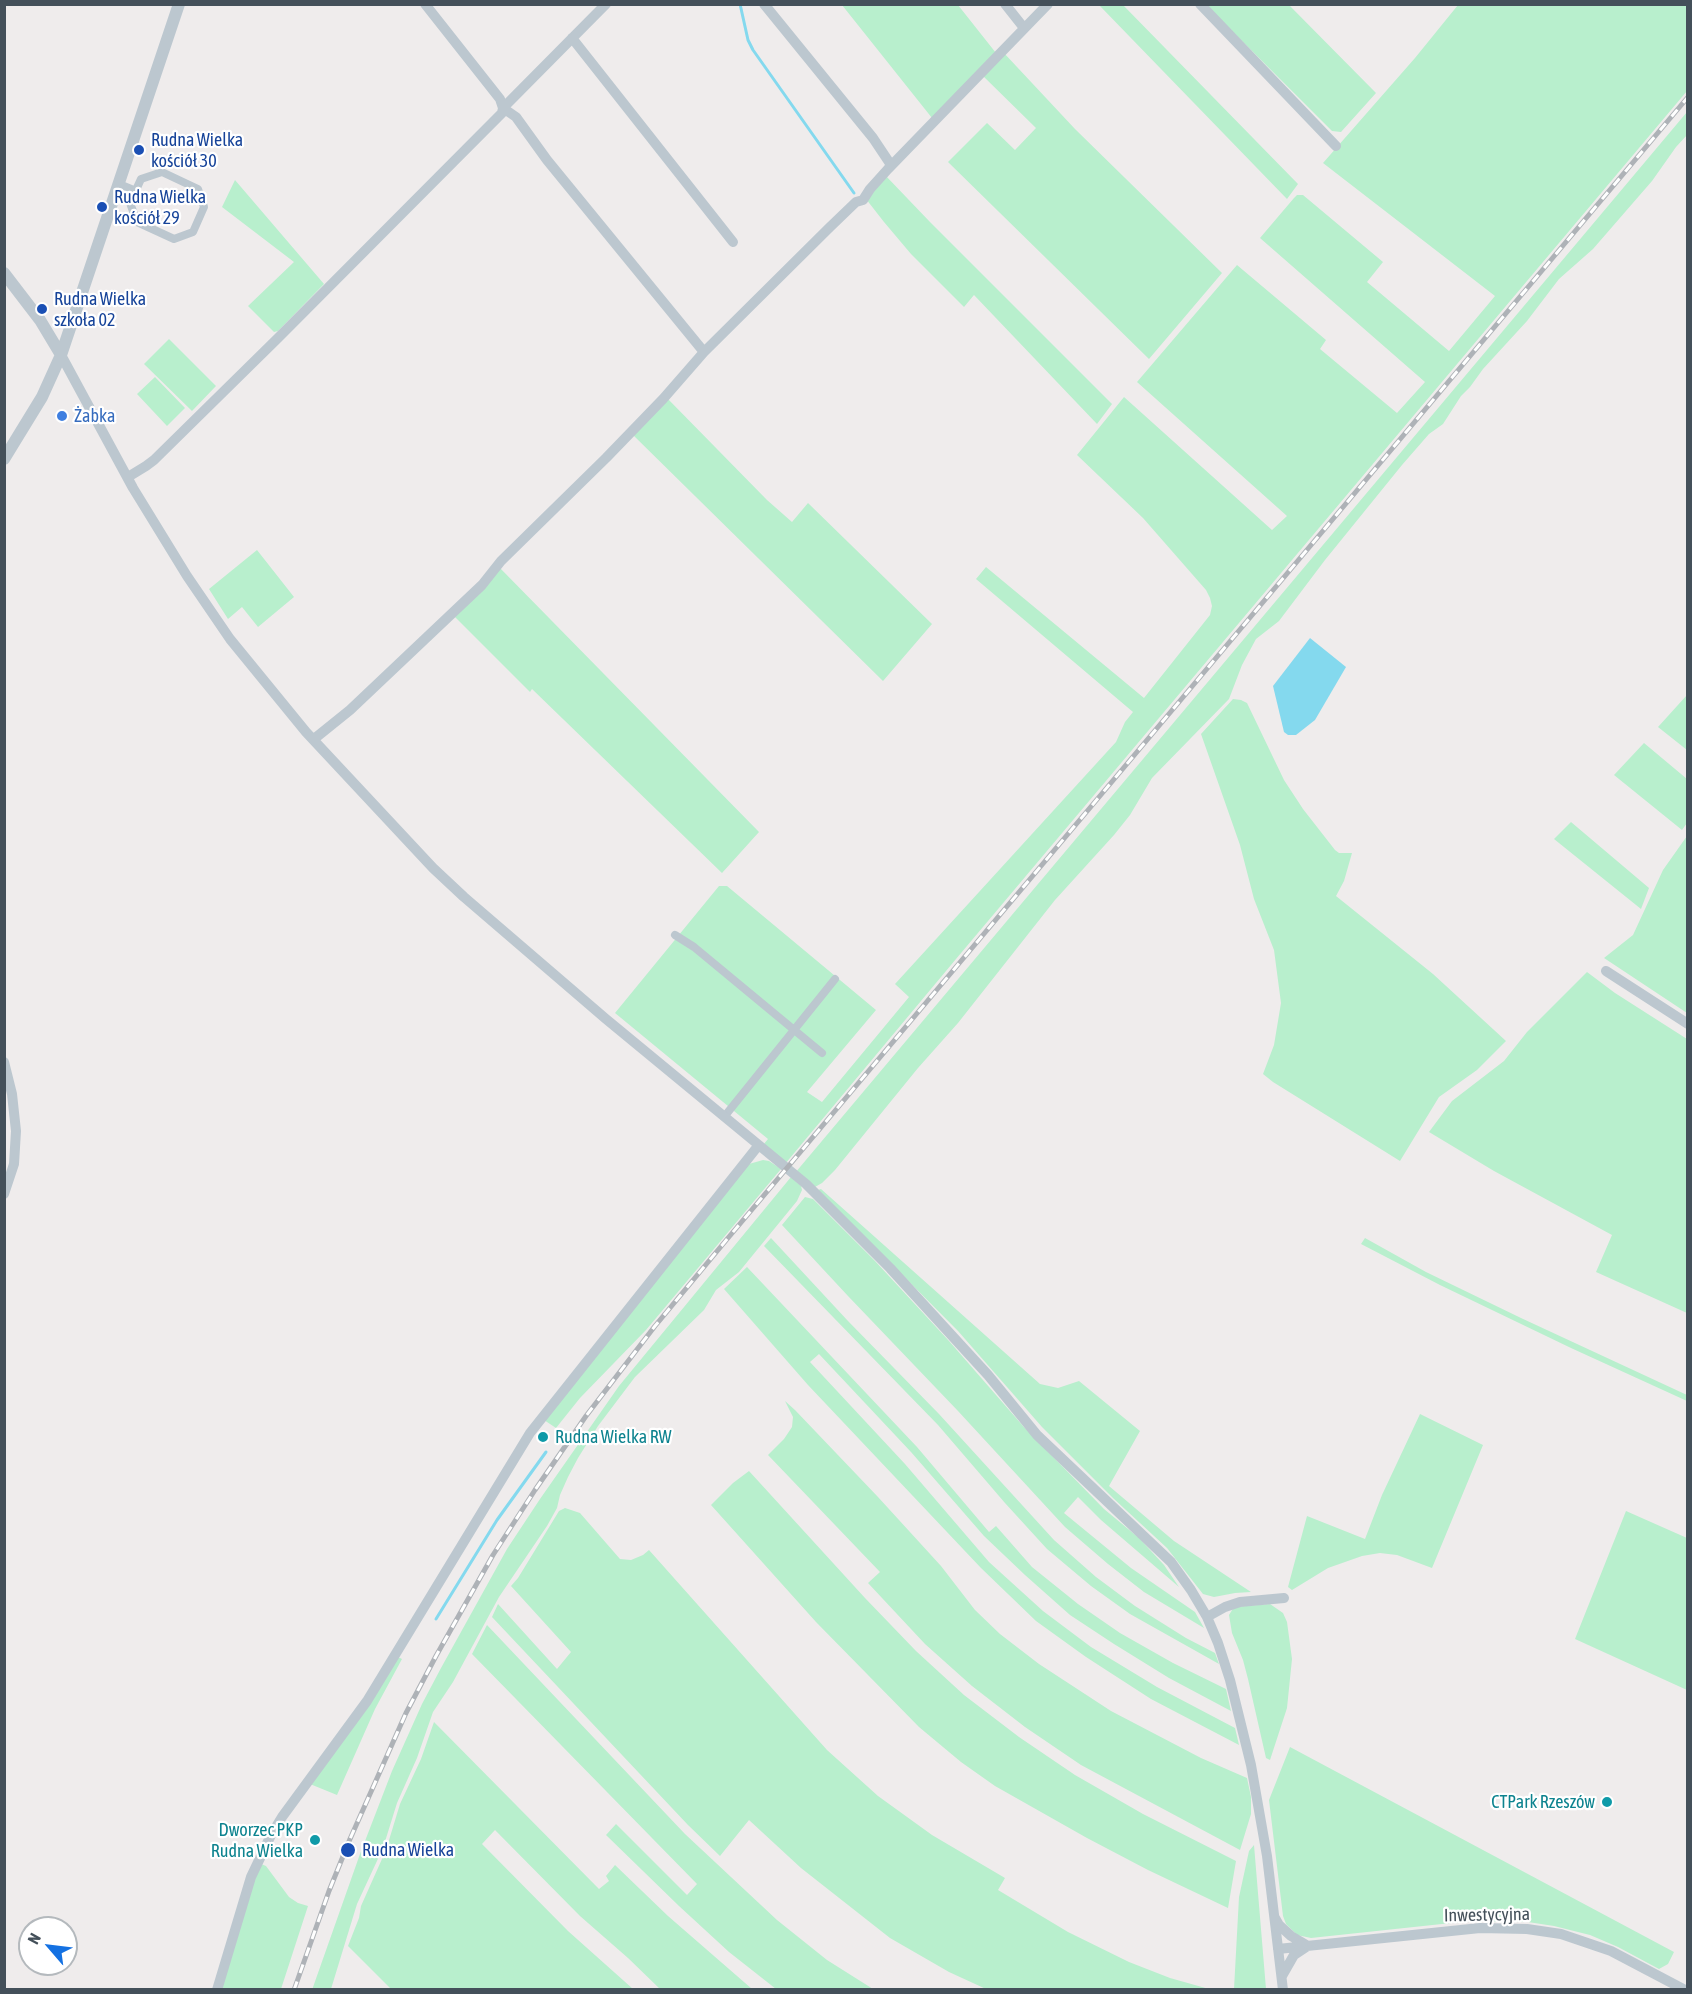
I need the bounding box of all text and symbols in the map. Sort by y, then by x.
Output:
place label: Rudna Wielka kościół 30 [151,129,243,172]
marker: Rudna Wielka kościół 30 [132,143,146,157]
place label: Rudna Wielka kościół 29 [114,186,206,228]
marker: Rudna Wielka kościół 29 [95,200,109,214]
place label: Rudna Wielka szkoła 02 [54,288,146,330]
marker: Rudna Wielka szkoła 02 [35,302,49,316]
place label: Żabka [74,405,115,427]
marker: Żabka [55,409,69,423]
place label: Rudna Wielka RW [555,1426,672,1448]
marker: Rudna Wielka RW [536,1430,550,1444]
place label: CTPark Rzeszów [1491,1791,1595,1813]
marker: CTPark Rzeszów [1600,1795,1614,1809]
place label: Dworzec PKP Rudna Wielka [211,1819,303,1862]
marker: Dworzec PKP Rudna Wielka [308,1833,322,1847]
place label: Rudna Wielka [362,1839,454,1861]
marker: Rudna Wielka [339,1841,357,1859]
street label: Inwestycyjna [1444,1903,1530,1927]
north arrow [18,1916,78,1976]
text: N [24,1930,44,1947]

